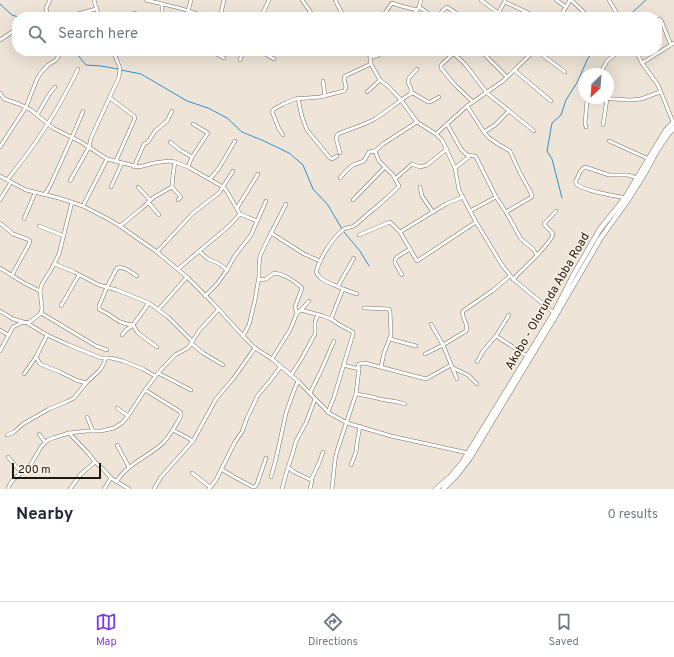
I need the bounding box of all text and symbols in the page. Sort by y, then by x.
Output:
search box [12,12,662,56]
icon: search [26,23,48,45]
text: Search here [58,25,138,44]
north arrow [578,68,614,104]
street label: Akobo - Olorunda Abba Road [502,230,594,373]
scale bar [12,461,101,480]
text: 200 m [18,463,51,477]
text: Nearby [16,504,73,526]
text: 0 results [607,507,658,523]
tab: Map [95,611,117,649]
tab: Directions [308,611,358,649]
tab: Saved [548,611,579,649]

